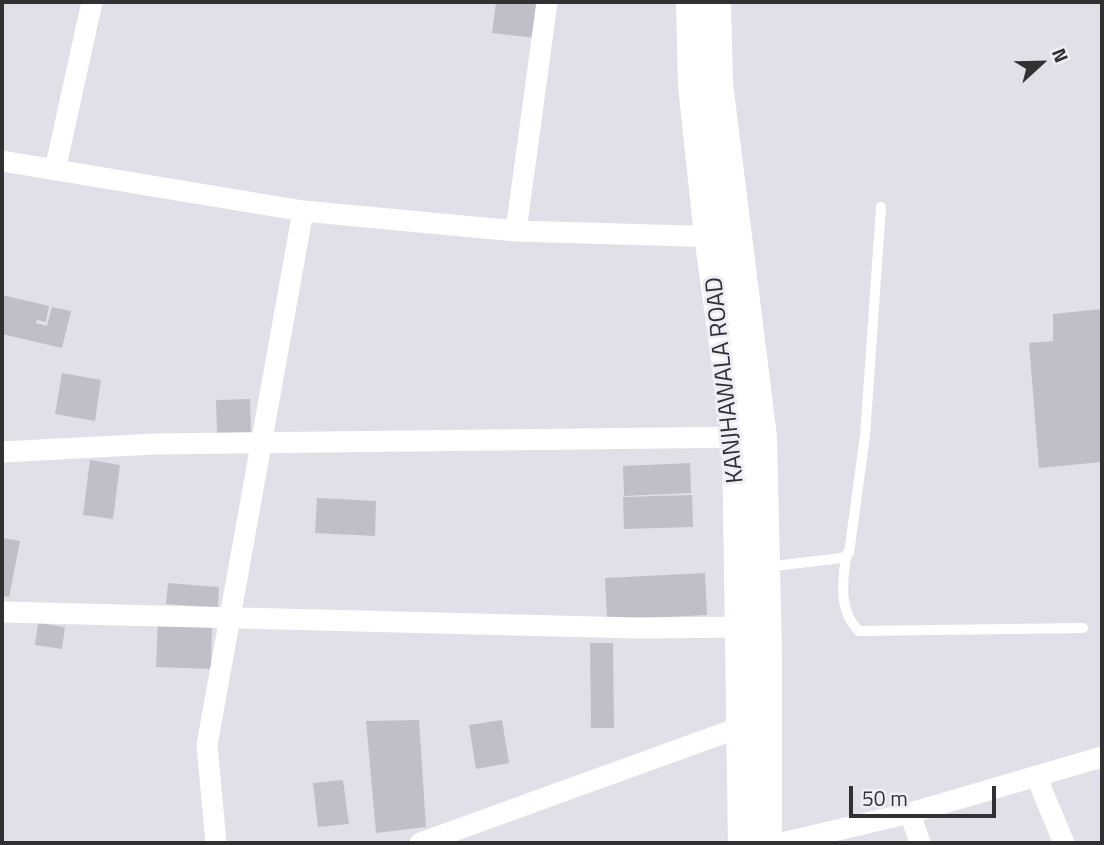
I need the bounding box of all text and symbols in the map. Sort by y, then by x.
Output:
north arrow [1006,28,1076,98]
text: N [1045,43,1077,66]
street label: KANJHAWALA ROAD [701,275,751,485]
scale bar [852,772,999,816]
text: 50 m [862,782,908,814]

